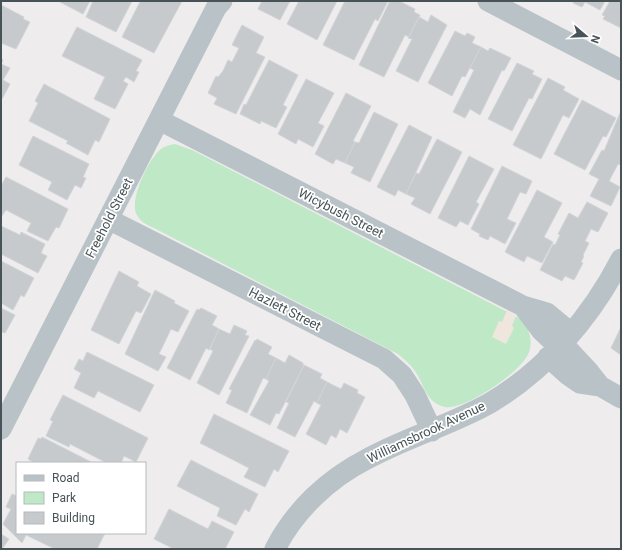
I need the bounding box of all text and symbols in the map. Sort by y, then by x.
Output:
north arrow [566,16,606,56]
text: N [587,33,602,45]
street label: Freehold Street [82,176,136,260]
street label: Wicybush Street [296,185,386,241]
street label: Hazlett Street [246,284,324,334]
street label: Williamsbrook Avenue [365,398,487,466]
legend [16,462,146,534]
text: Road [52,471,80,485]
text: Park [52,491,77,505]
text: Building [52,511,95,525]

